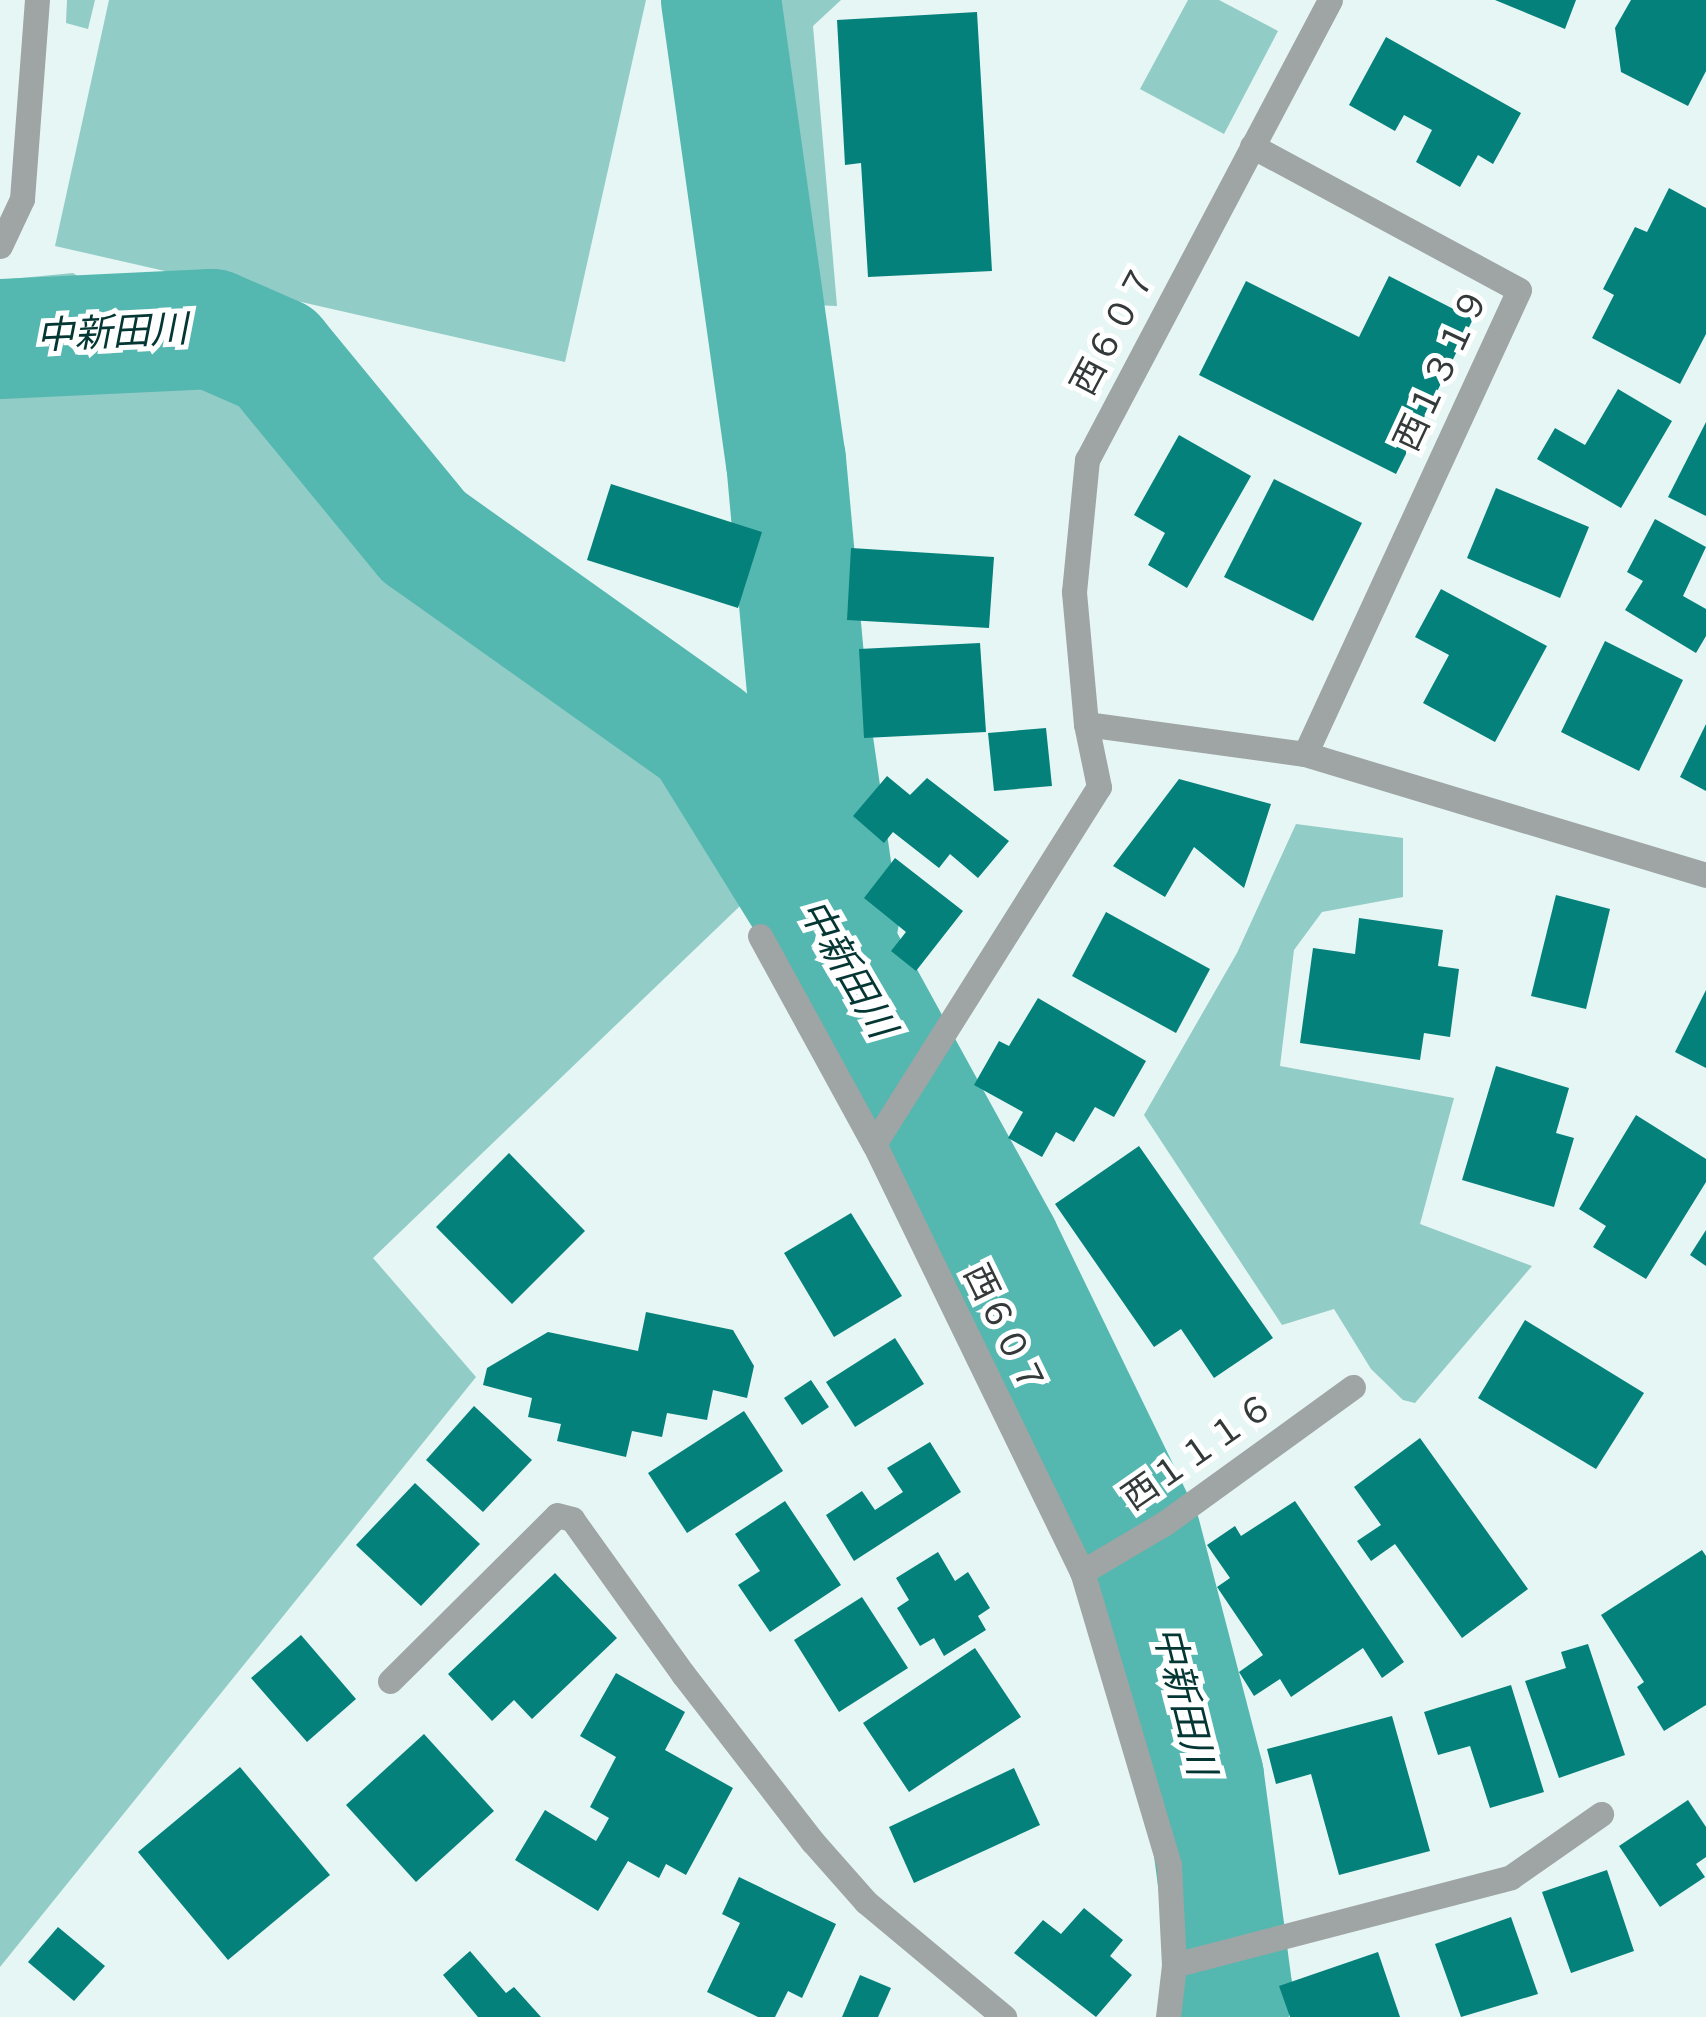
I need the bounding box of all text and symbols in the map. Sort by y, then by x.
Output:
street label: 西６０７ [1064,259,1166,403]
street label: 西１３１９ [1387,282,1499,458]
water label: 中新田川 [35,307,189,361]
water label: 中新田川 [788,892,904,1046]
street label: 西６０７ [953,1258,1053,1402]
street label: 西１１１６ [1115,1386,1283,1520]
water label: 中新田川 [1142,1622,1224,1780]

